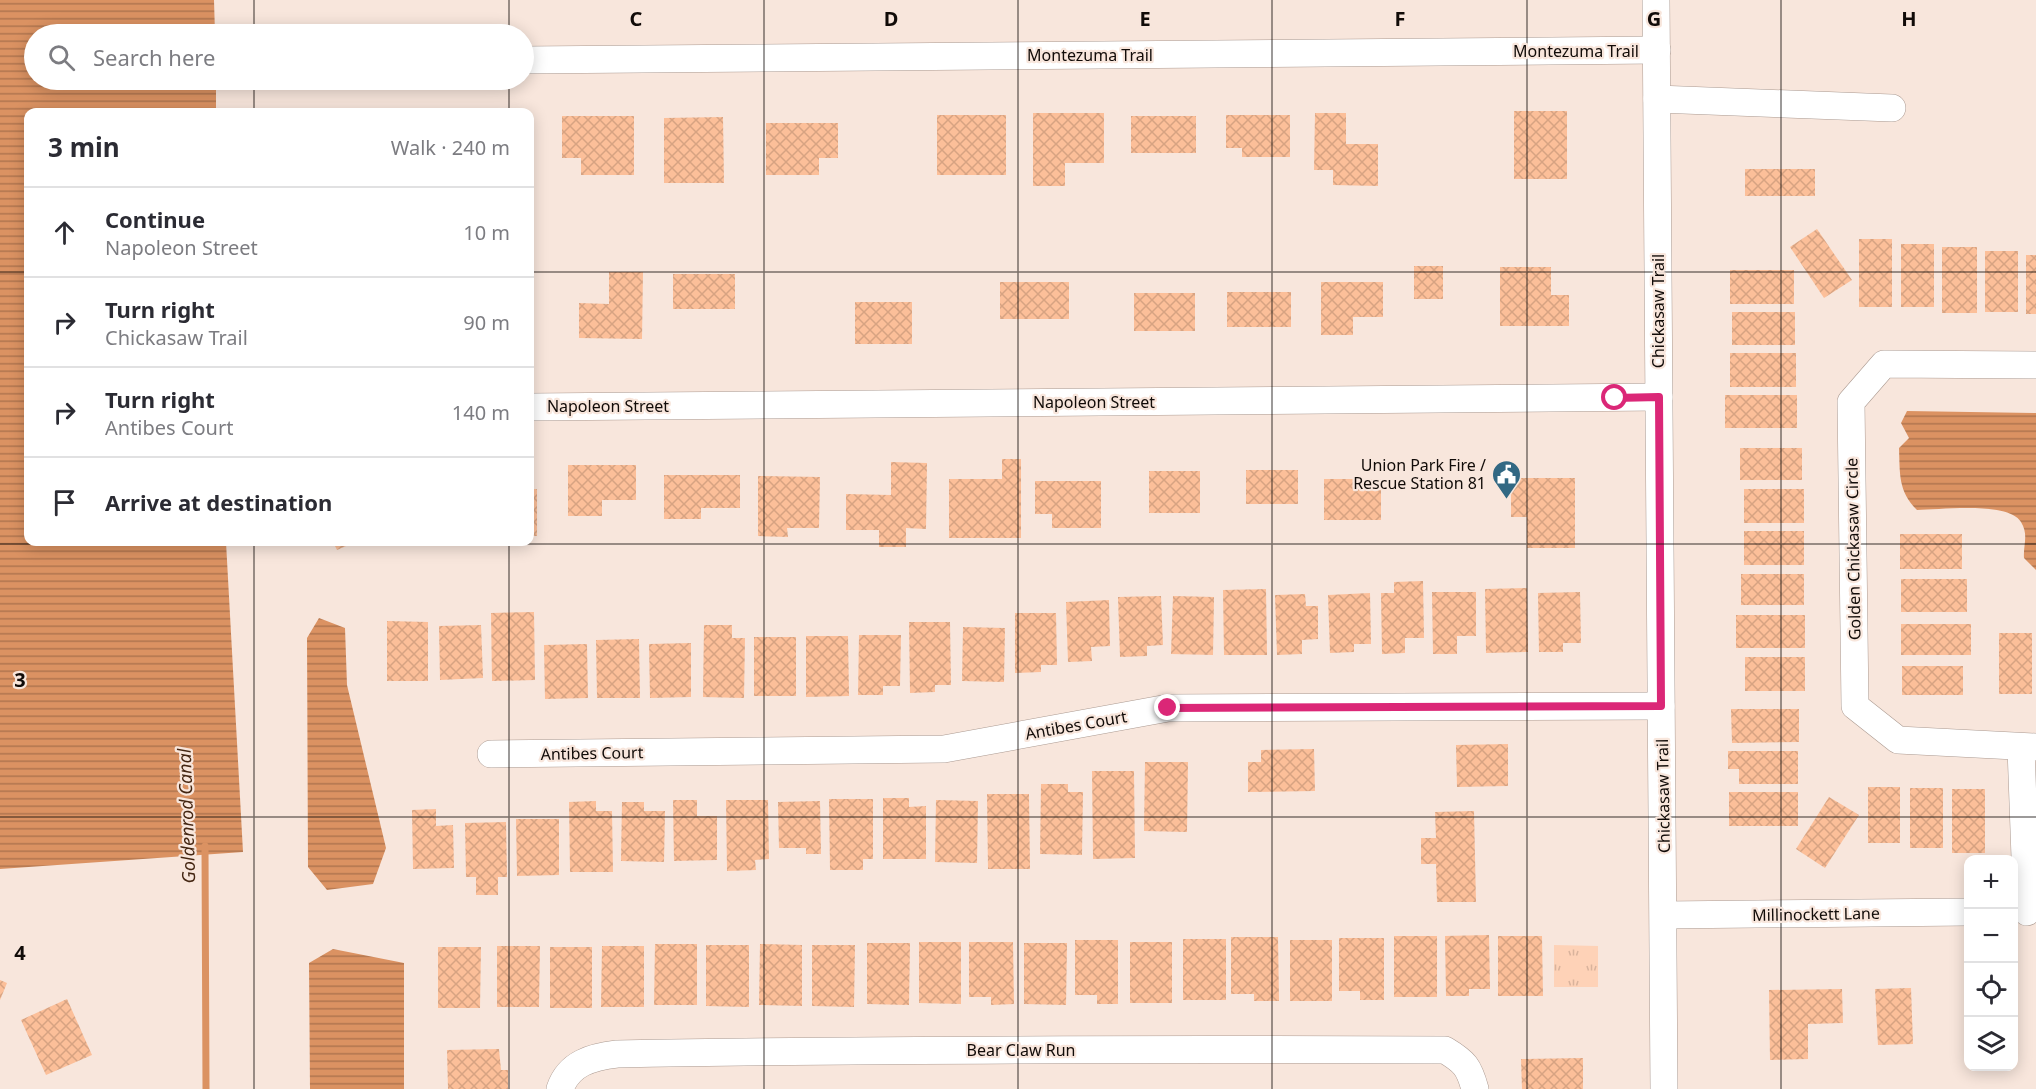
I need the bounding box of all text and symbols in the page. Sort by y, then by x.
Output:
text: C [630,5,643,32]
text: D [884,5,898,32]
text: E [1139,5,1151,32]
text: F [1395,5,1405,32]
text: G [1647,5,1661,32]
text: H [1901,5,1917,32]
search box [24,24,534,90]
street label: Montezuma Trail [1513,40,1639,62]
icon: search [45,41,78,74]
text: Search here [93,42,215,72]
street label: Montezuma Trail [1027,44,1153,66]
text: 3 min [48,129,120,165]
text: Walk · 240 m [391,134,510,161]
text: Continue [105,204,205,234]
icon: ahead [48,216,81,249]
text: 10 m [463,219,510,246]
text: Napoleon Street [105,234,258,261]
street label: Chickasaw Trail [1647,254,1669,368]
text: Turn right [105,294,215,324]
icon: right [48,306,81,339]
text: 90 m [463,309,510,336]
text: Chickasaw Trail [105,324,248,351]
text: Turn right [105,384,215,414]
route start [1601,384,1627,410]
street label: Napoleon Street [1033,391,1155,413]
street label: Napoleon Street [547,395,669,417]
icon: right [48,396,81,429]
text: 140 m [452,399,510,426]
text: Antibes Court [105,414,233,441]
place label: Union Park Fire / Rescue Station 81 [1353,454,1486,494]
public building icon: Union Park Fire / Rescue Station 81 [1491,458,1523,500]
street label: Golden Chickasaw Circle [1840,458,1866,640]
icon: arrive [48,486,81,519]
text: Arrive at destination [105,487,332,517]
text: 3 [14,666,26,693]
route end [1154,694,1180,720]
street label: Antibes Court [1023,705,1129,745]
street label: Chickasaw Trail [1651,739,1675,853]
street label: Antibes Court [540,741,644,765]
water label: Goldenrod Canal [172,748,200,884]
map controls [1964,855,2018,1071]
button: + [1964,855,2018,909]
street label: Millinockett Lane [1752,902,1880,926]
button: − [1964,909,2018,963]
text: 4 [14,939,26,966]
button: locate [1964,963,2018,1017]
button: layers [1964,1017,2018,1071]
street label: Bear Claw Run [967,1039,1075,1061]

